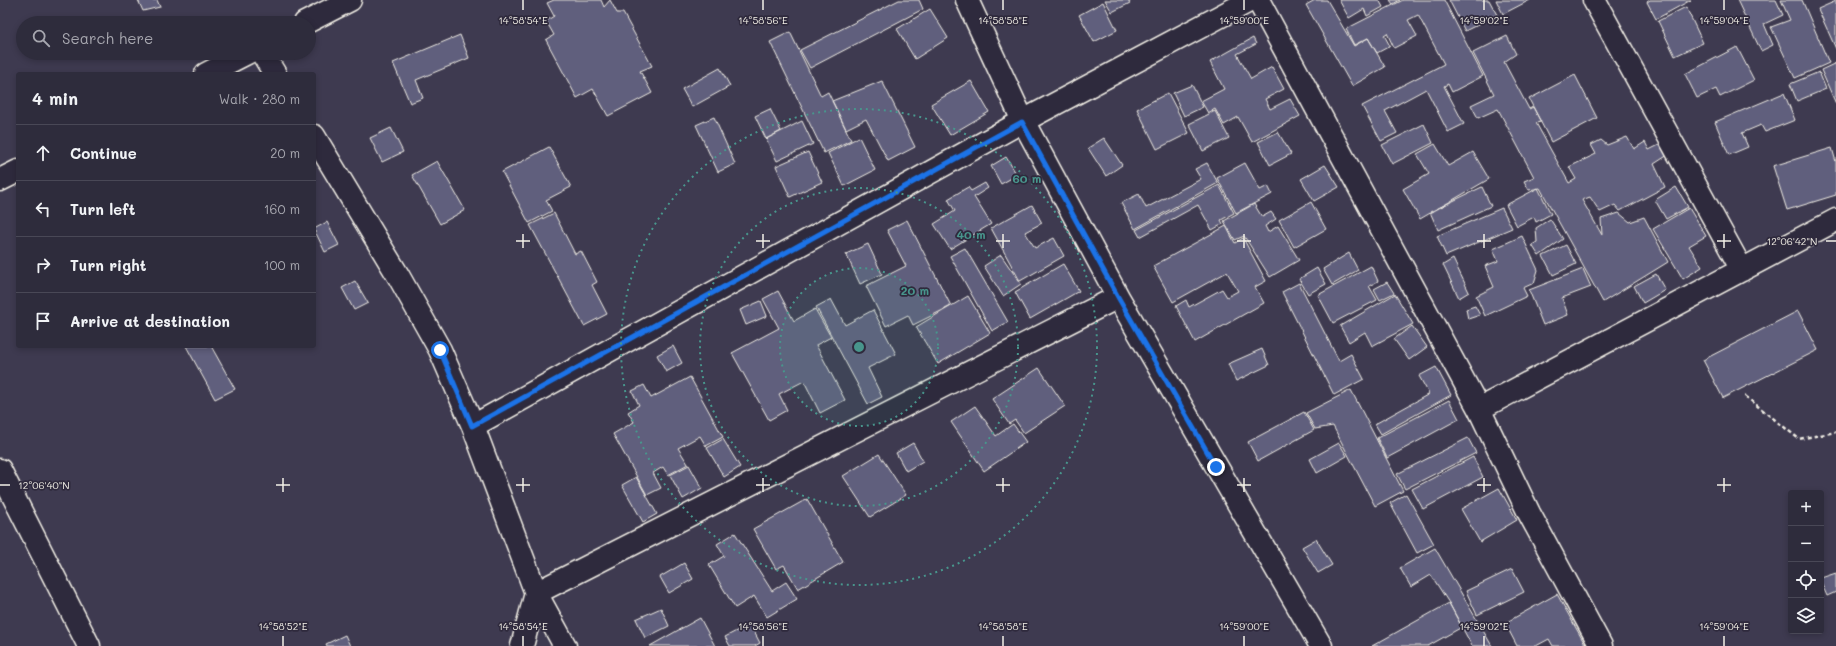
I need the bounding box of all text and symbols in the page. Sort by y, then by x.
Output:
text: 14°58'54"E [498,13,548,27]
text: 14°58'56"E [738,13,788,27]
text: 14°58'58"E [978,13,1028,27]
text: 14°59'00"E [1219,13,1269,27]
text: 14°59'02"E [1459,13,1509,27]
text: 14°59'04"E [1699,13,1749,27]
search box [16,16,316,60]
icon: search [30,27,52,49]
text: Search here [62,28,153,48]
text: 4 min [32,87,78,109]
text: Walk · 280 m [219,90,300,107]
icon: ahead [32,142,54,164]
text: Continue [70,143,137,163]
text: 20 m [270,144,300,161]
text: 60 m [1013,170,1041,186]
icon: left [32,198,54,220]
text: Turn left [70,199,135,219]
text: 160 m [264,200,300,217]
text: 40 m [956,226,986,242]
text: 12°06'42"N [1767,234,1817,248]
icon: right [32,254,54,276]
text: Turn right [70,255,147,275]
text: 100 m [264,256,300,273]
text: 20 m [901,282,929,298]
icon: arrive [32,310,54,332]
text: Arrive at destination [70,311,230,331]
centre of rings [852,340,866,354]
route start [431,341,449,359]
route end [1207,458,1225,476]
text: 12°06'40"N [18,478,70,492]
map controls [1788,490,1824,634]
button: + [1788,490,1824,526]
button: − [1788,526,1824,562]
button: locate [1788,562,1824,598]
button: layers [1788,598,1824,634]
text: 14°58'52"E [259,619,308,633]
text: 14°58'54"E [498,619,548,633]
text: 14°58'56"E [738,619,788,633]
text: 14°58'58"E [978,619,1028,633]
text: 14°59'00"E [1219,619,1269,633]
text: 14°59'02"E [1459,619,1509,633]
text: 14°59'04"E [1699,619,1749,633]

